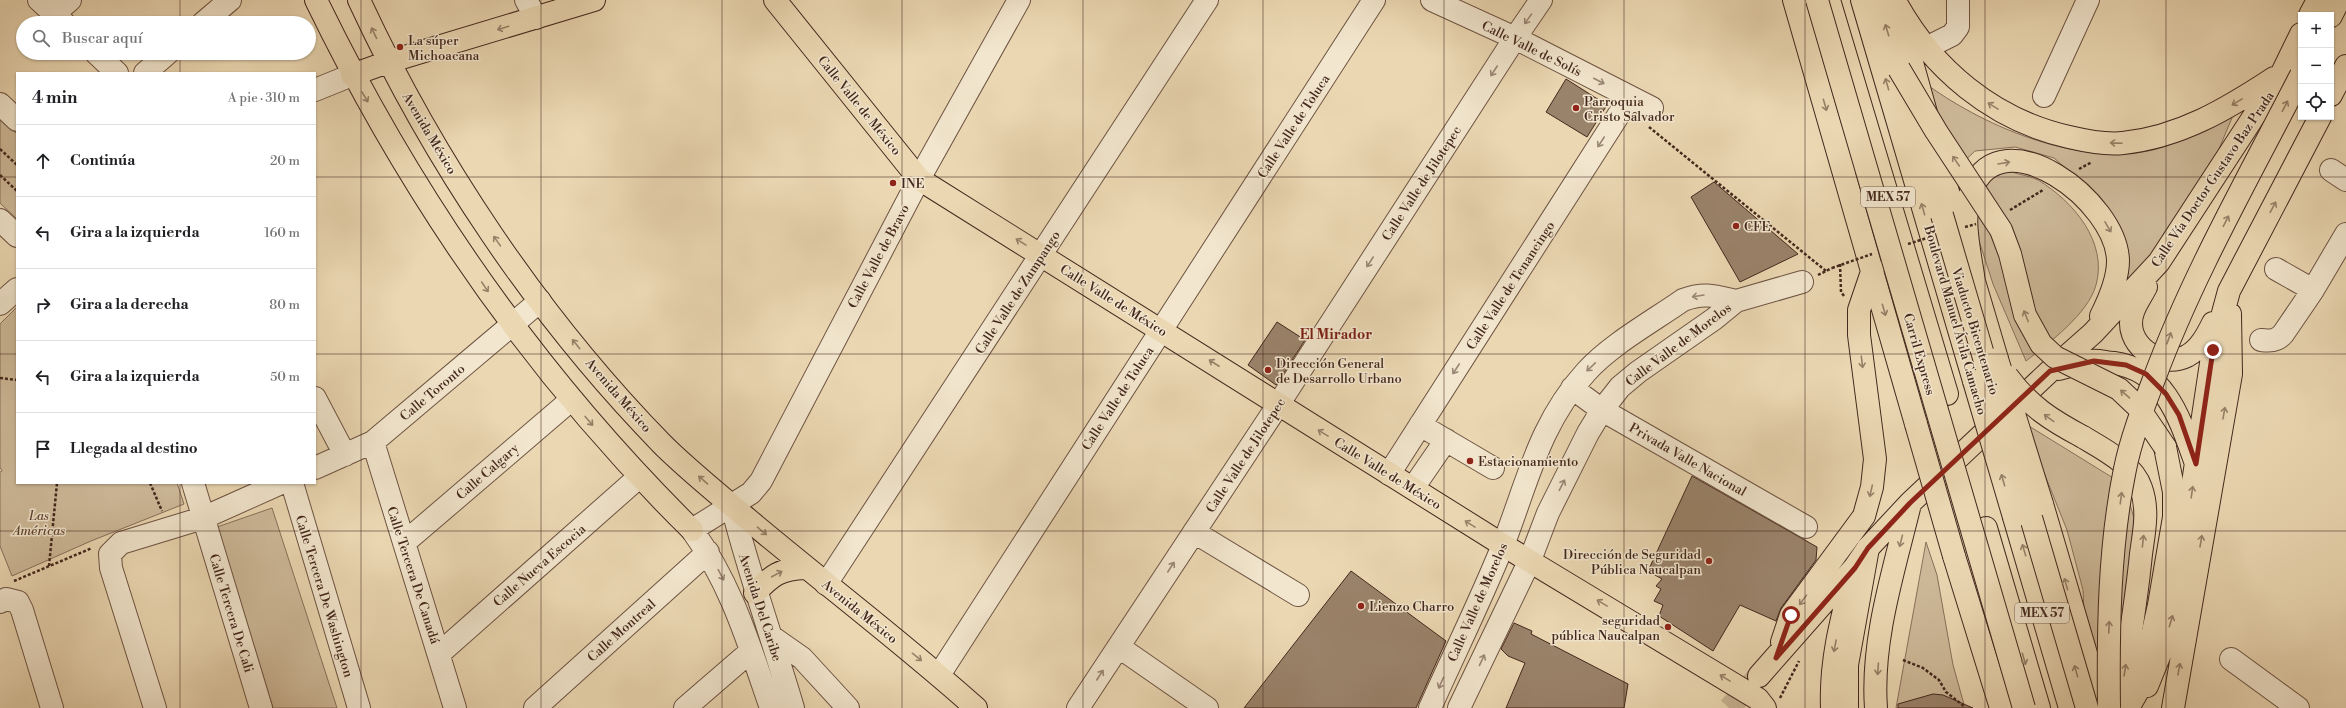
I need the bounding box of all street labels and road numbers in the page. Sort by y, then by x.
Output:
street label: Calle Valle de Solís [1479,18,1584,80]
street label: Calle Valle de México [814,53,904,159]
street label: Calle Valle de Toluca [1254,71,1334,181]
street label: Calle Vía Doctor Gustavo Baz Prada [2148,88,2278,270]
street label: Avenida México [398,89,460,177]
street label: Calle Valle de Jilotepec [1379,123,1465,244]
road number: MEX 57 [1861,187,1915,207]
street label: Calle Valle de Bravo [845,202,913,311]
street label: Calle Valle de Tenancingo [1463,218,1558,353]
street label: Boulevard Manuel Ávila Camacho [1920,223,1991,417]
street label: Calle Valle de Zumpango [972,228,1064,357]
street label: Calle Valle de México [1057,261,1170,340]
street label: Viaducto Bicentenario [1948,265,2002,397]
street label: Calle Valle de Morelos [1622,300,1735,390]
street label: Carril Express [1900,311,1938,397]
street label: Calle Valle de Toluca [1078,343,1158,453]
street label: Avenida México [581,355,655,436]
street label: Calle Toronto [397,361,468,425]
street label: Calle Valle de Jilotepec [1203,395,1289,516]
street label: Privada Valle Nacional [1626,420,1749,500]
street label: Calle Valle de México [1331,434,1444,513]
street label: Calle Calgary [453,440,523,503]
street label: Calle Tercera De Canadá [383,505,443,646]
street label: Calle Tercera De Washington [292,513,356,680]
street label: Calle Nueva Escocia [490,521,590,610]
street label: Calle Valle de Morelos [1444,540,1511,664]
street label: Avenida Del Caribe [735,550,785,664]
street label: Calle Tercera De Cali [205,552,257,675]
street label: Avenida México [818,576,900,647]
street label: Calle Montreal [584,596,659,665]
road number: MEX 57 [2015,603,2069,623]

